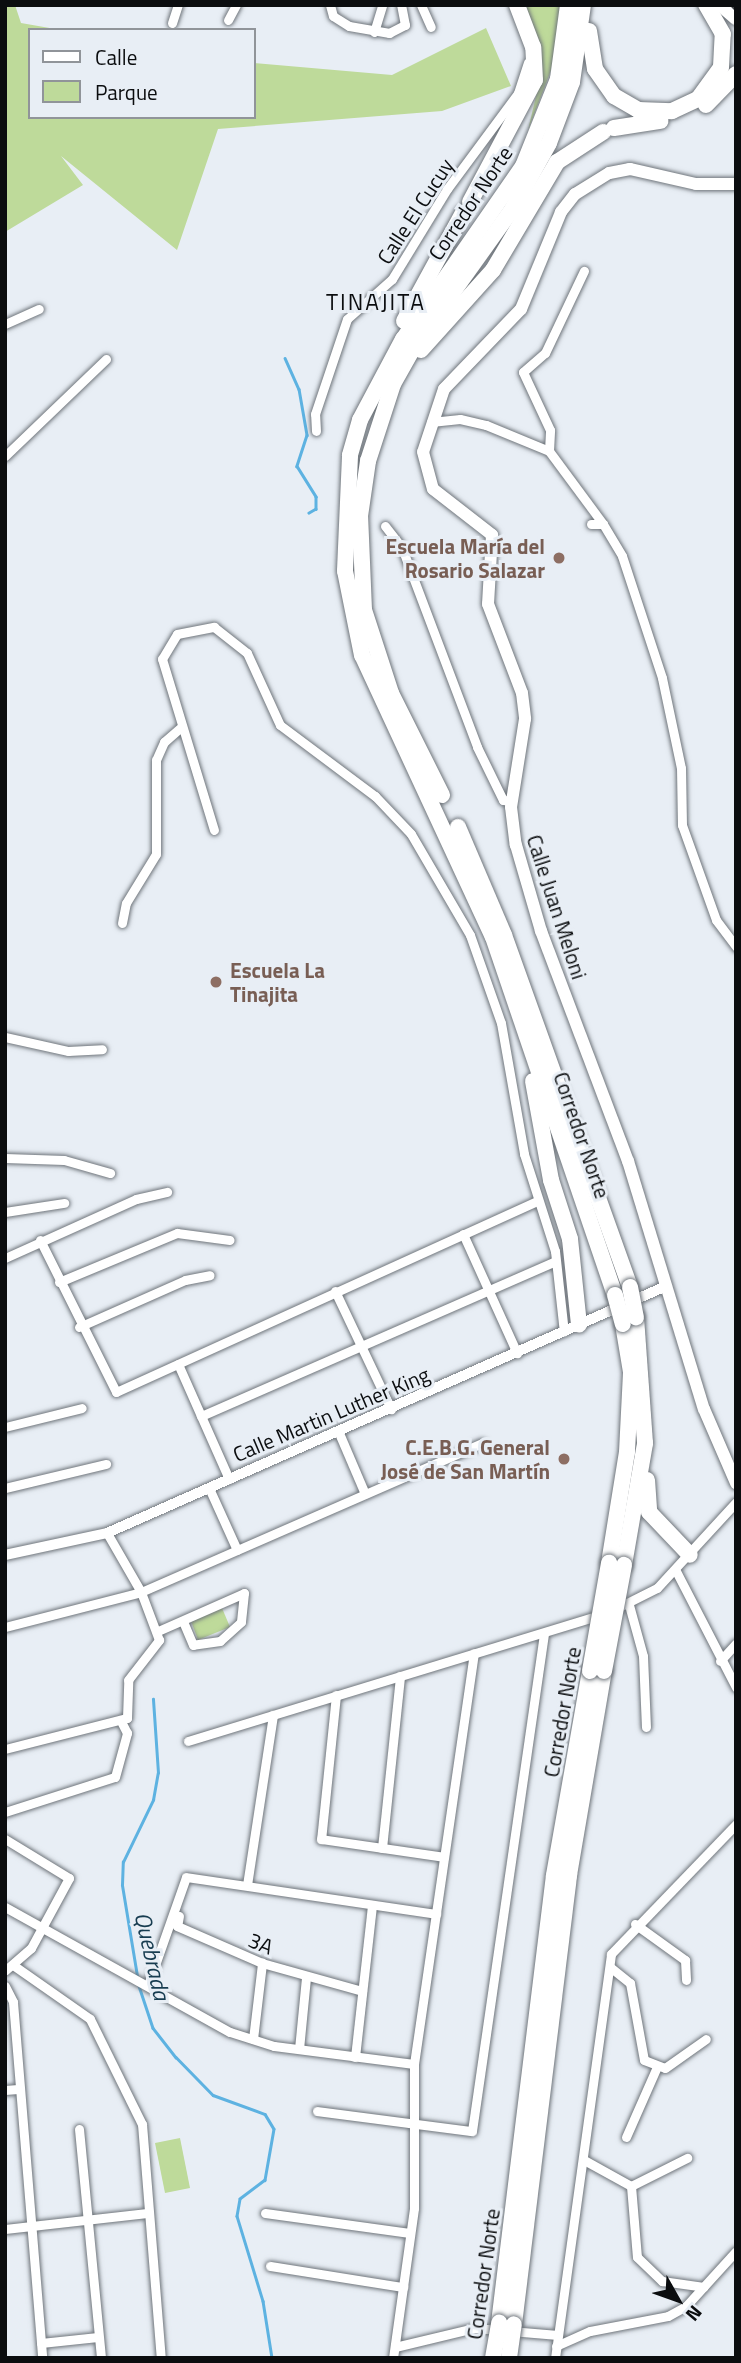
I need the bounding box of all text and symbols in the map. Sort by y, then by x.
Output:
legend [28,28,256,119]
text: Calle [95,41,137,73]
text: Parque [95,76,158,108]
street label: Corredor Norte [423,141,517,265]
street label: Calle El Cucuy [372,154,458,268]
district label: TINAJITA [327,288,425,316]
place label: Escuela María del Rosario Salazar [386,533,545,583]
marker: Escuela María del Rosario Salazar [551,550,567,566]
street label: Calle Juan Meloni [522,832,592,982]
place label: Escuela La Tinajita [230,957,325,1007]
marker: Escuela La Tinajita [208,974,224,990]
street label: Corredor Norte [549,1069,615,1201]
street label: Calle Martin Luther King [229,1361,433,1467]
place label: C.E.B.G. General José de San Martín [381,1434,550,1484]
marker: C.E.B.G. General José de San Martín [556,1451,572,1467]
street label: Corredor Norte [538,1645,586,1779]
water label: Quebrada [128,1909,176,2003]
street label: 3A [245,1927,277,1959]
street label: Corredor Norte [461,2207,505,2341]
north arrow [643,2265,713,2335]
text: N [679,2299,710,2328]

